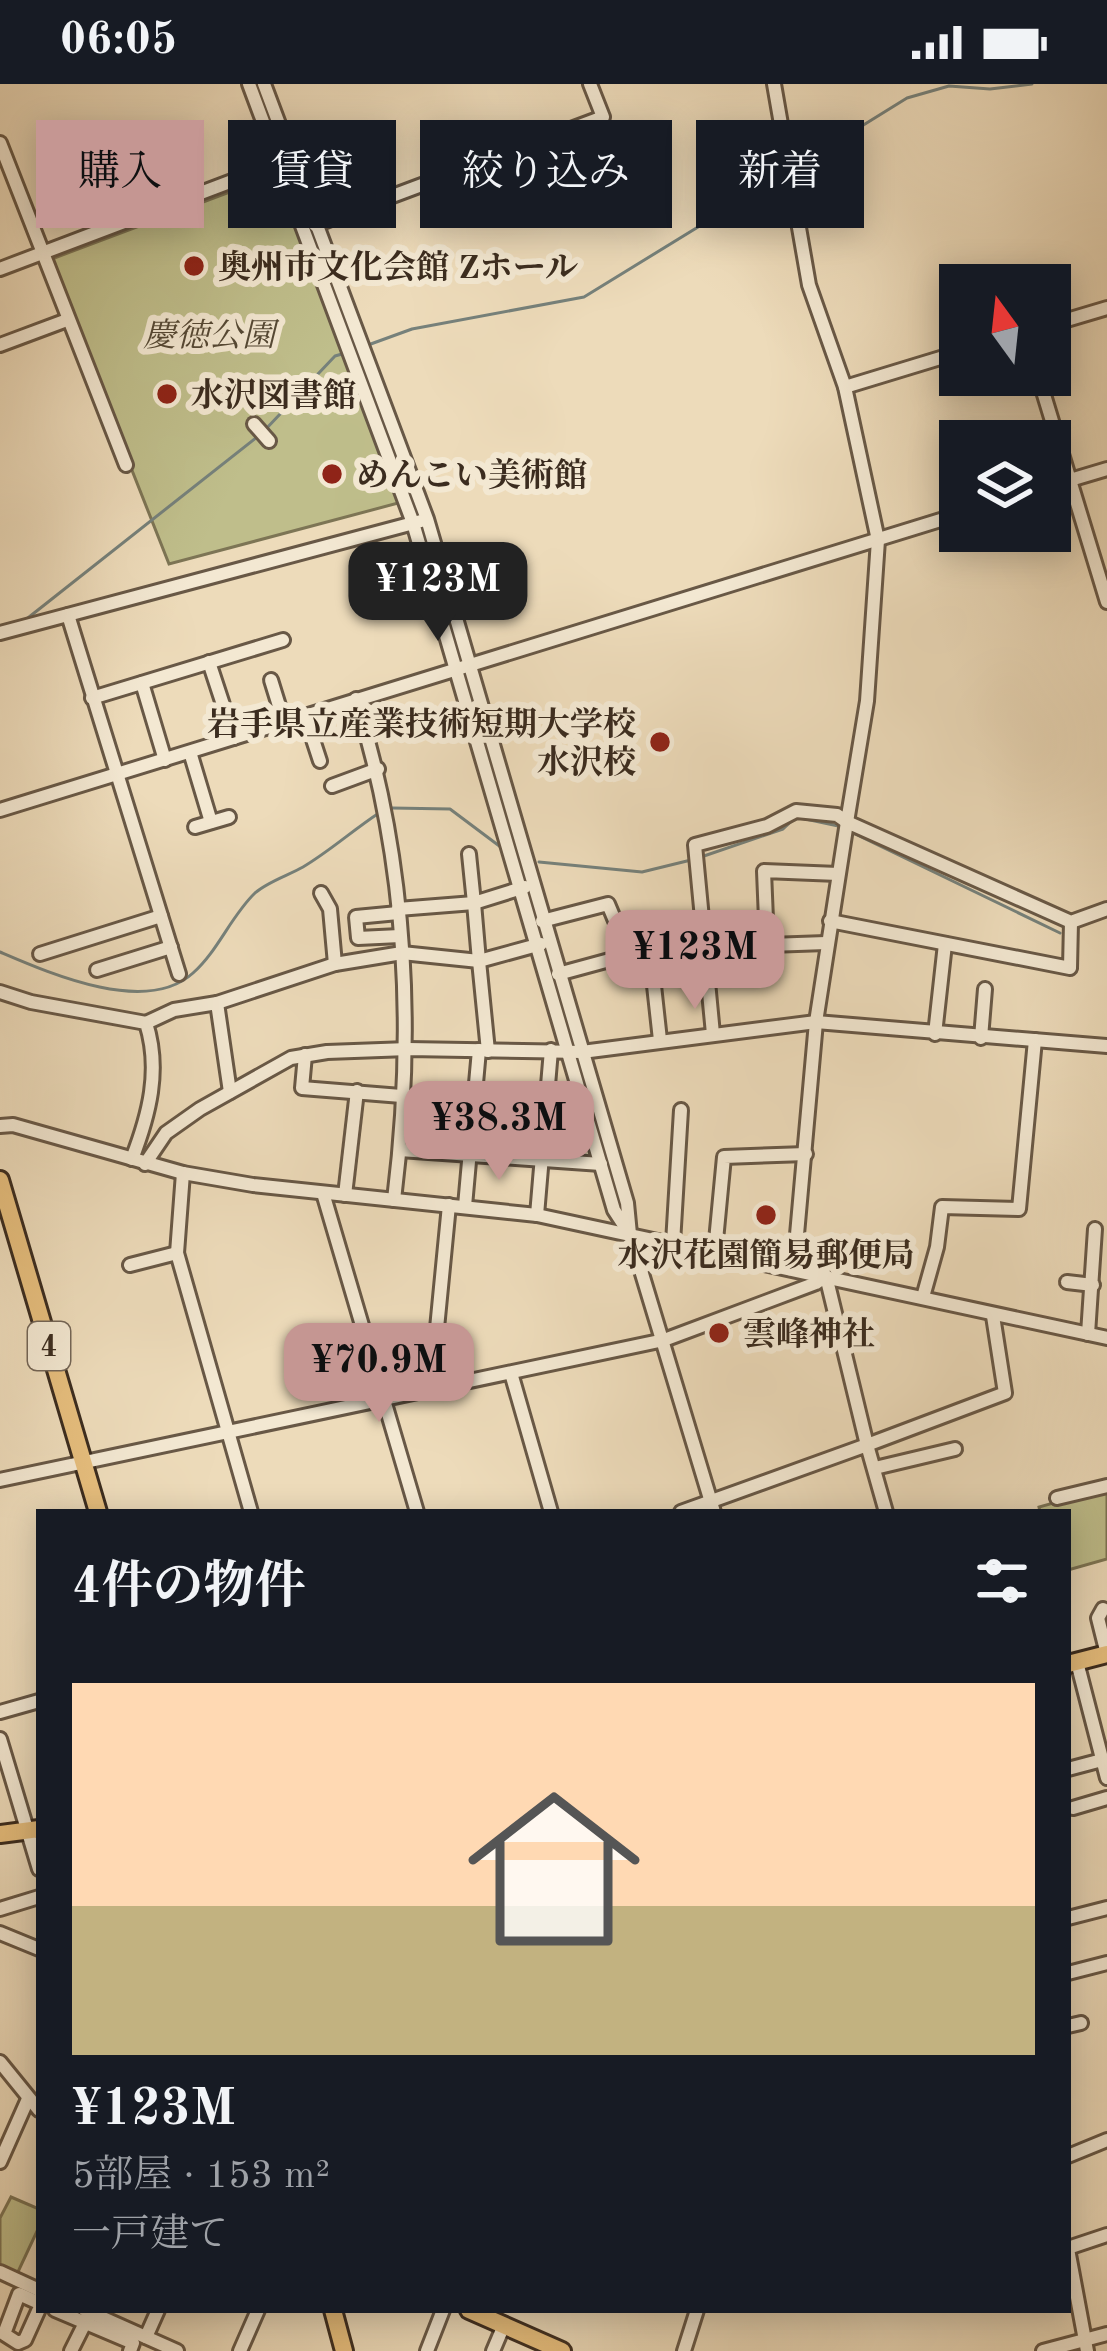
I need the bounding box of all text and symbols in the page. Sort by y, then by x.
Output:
text: 06:05 [60,19,177,64]
chip: 購入 [36,120,204,228]
chip: 賃貸 [228,120,396,228]
chip: 絞り込み [420,120,672,228]
chip: 新着 [696,120,864,228]
place label: 奥州市文化会館 Zホール [218,249,578,286]
marker: 奥州市文化会館 Zホール [181,253,207,279]
north arrow [939,264,1071,396]
map controls [939,264,1071,552]
park label: 慶徳公園 [143,318,280,354]
place label: 水沢図書館 [191,377,356,414]
marker: 水沢図書館 [154,381,180,407]
button: layers [939,420,1071,552]
place label: めんこい美術館 [356,457,587,494]
marker: めんこい美術館 [319,461,345,487]
pin: ¥123M [354,542,522,644]
text: ¥123M [375,561,501,600]
place label: 岩手県立産業技術短期大学校 水沢校 [207,706,636,781]
marker: 岩手県立産業技術短期大学校 水沢校 [647,729,673,755]
pin: ¥123M [611,910,779,1012]
text: ¥123M [632,929,758,968]
pin: ¥38.3M [401,1081,597,1183]
text: ¥38.3M [431,1100,567,1139]
marker: 水沢花園簡易郵便局 [753,1202,779,1228]
place label: 水沢花園簡易郵便局 [618,1237,915,1274]
place label: 雲峰神社 [743,1316,875,1353]
marker: 雲峰神社 [706,1320,732,1346]
road number: 4 [28,1322,70,1370]
pin: ¥70.9M [281,1323,477,1425]
text: ¥70.9M [311,1342,447,1381]
icon: filters [969,1548,1035,1614]
text: 4件の物件 [72,1563,306,1614]
icon: home [446,1761,662,1977]
text: ¥123M [72,2085,236,2136]
text: 5部屋 · 153 m² [72,2157,330,2196]
text: 一戸建て [72,2216,228,2255]

